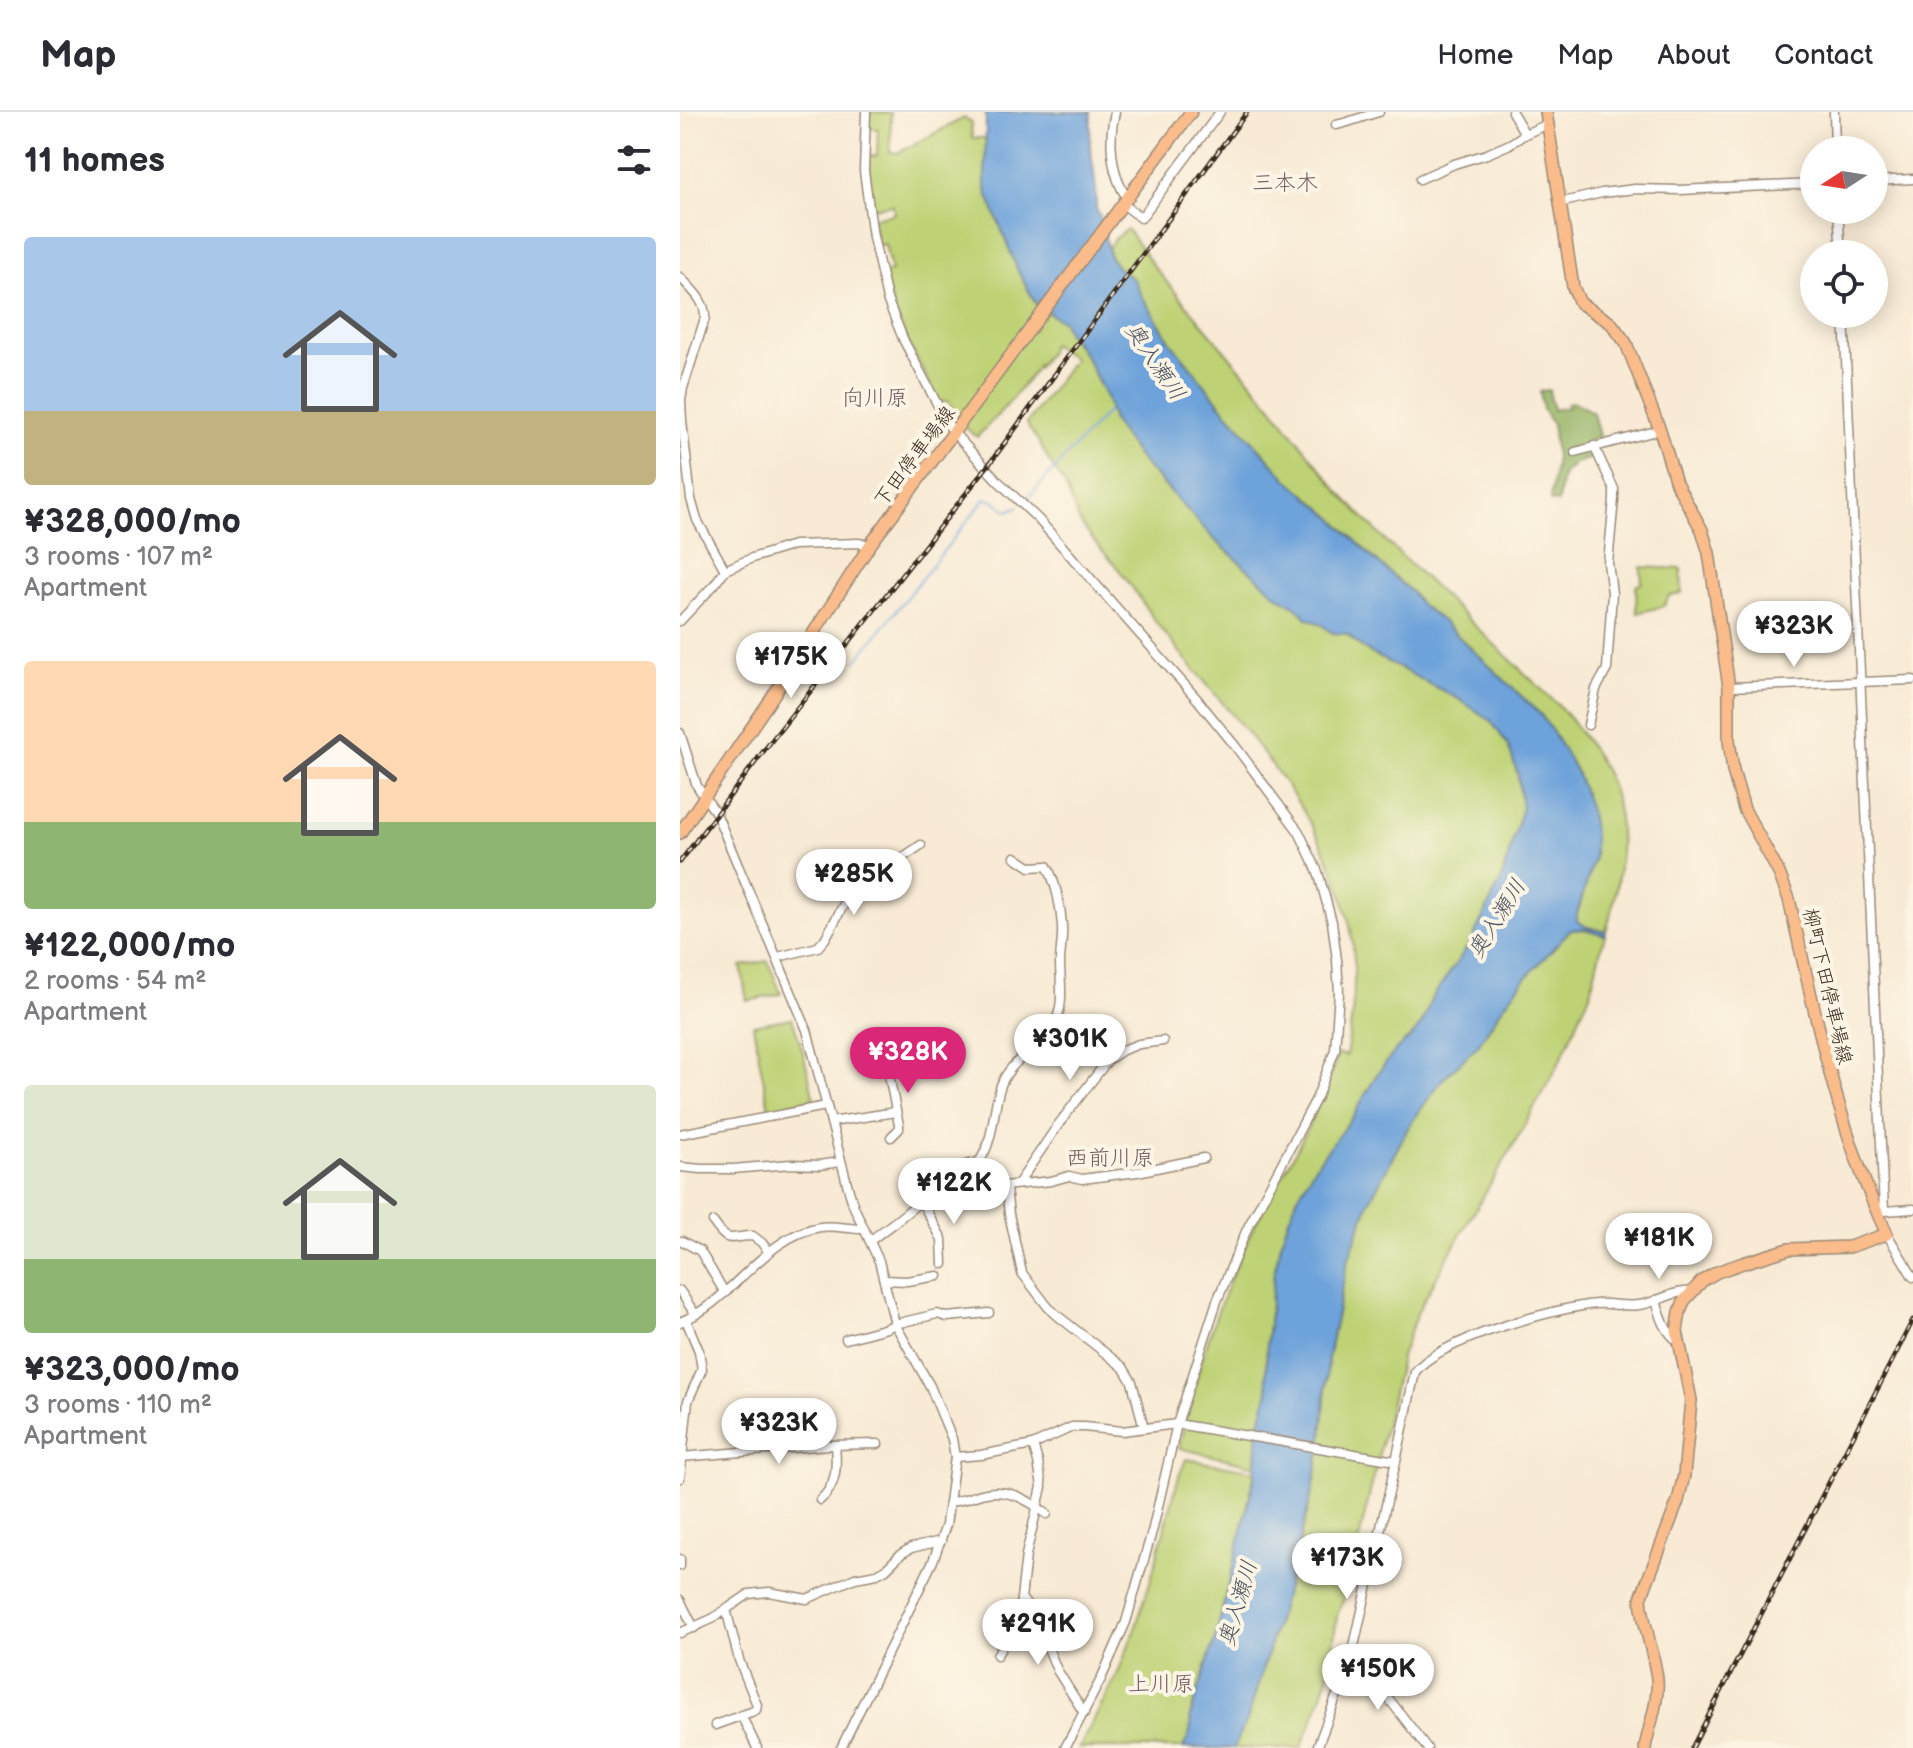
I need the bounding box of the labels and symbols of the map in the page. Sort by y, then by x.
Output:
north arrow [1800,136,1888,224]
district label: 三本木 [1252,170,1318,197]
water label: 奥入瀬川 [1119,318,1191,406]
district label: 向川原 [842,385,908,412]
street label: 下田停車場線 [869,401,960,512]
pin: ¥323K [1738,601,1850,669]
pin: ¥175K [735,632,847,700]
pin: ¥285K [798,849,910,917]
water label: 奥入瀬川 [1463,874,1532,963]
street label: 柳町下田停車場線 [1797,906,1857,1067]
pin: ¥301K [1014,1014,1126,1082]
pin: ¥328K [852,1027,964,1095]
district label: 西前川原 [1066,1145,1154,1172]
pin: ¥122K [898,1158,1010,1226]
pin: ¥181K [1603,1213,1715,1281]
pin: ¥323K [723,1398,835,1466]
pin: ¥173K [1291,1533,1403,1601]
water label: 奥入瀬川 [1213,1557,1264,1649]
pin: ¥291K [982,1599,1094,1667]
pin: ¥150K [1322,1644,1434,1712]
district label: 上川原 [1128,1671,1194,1698]

